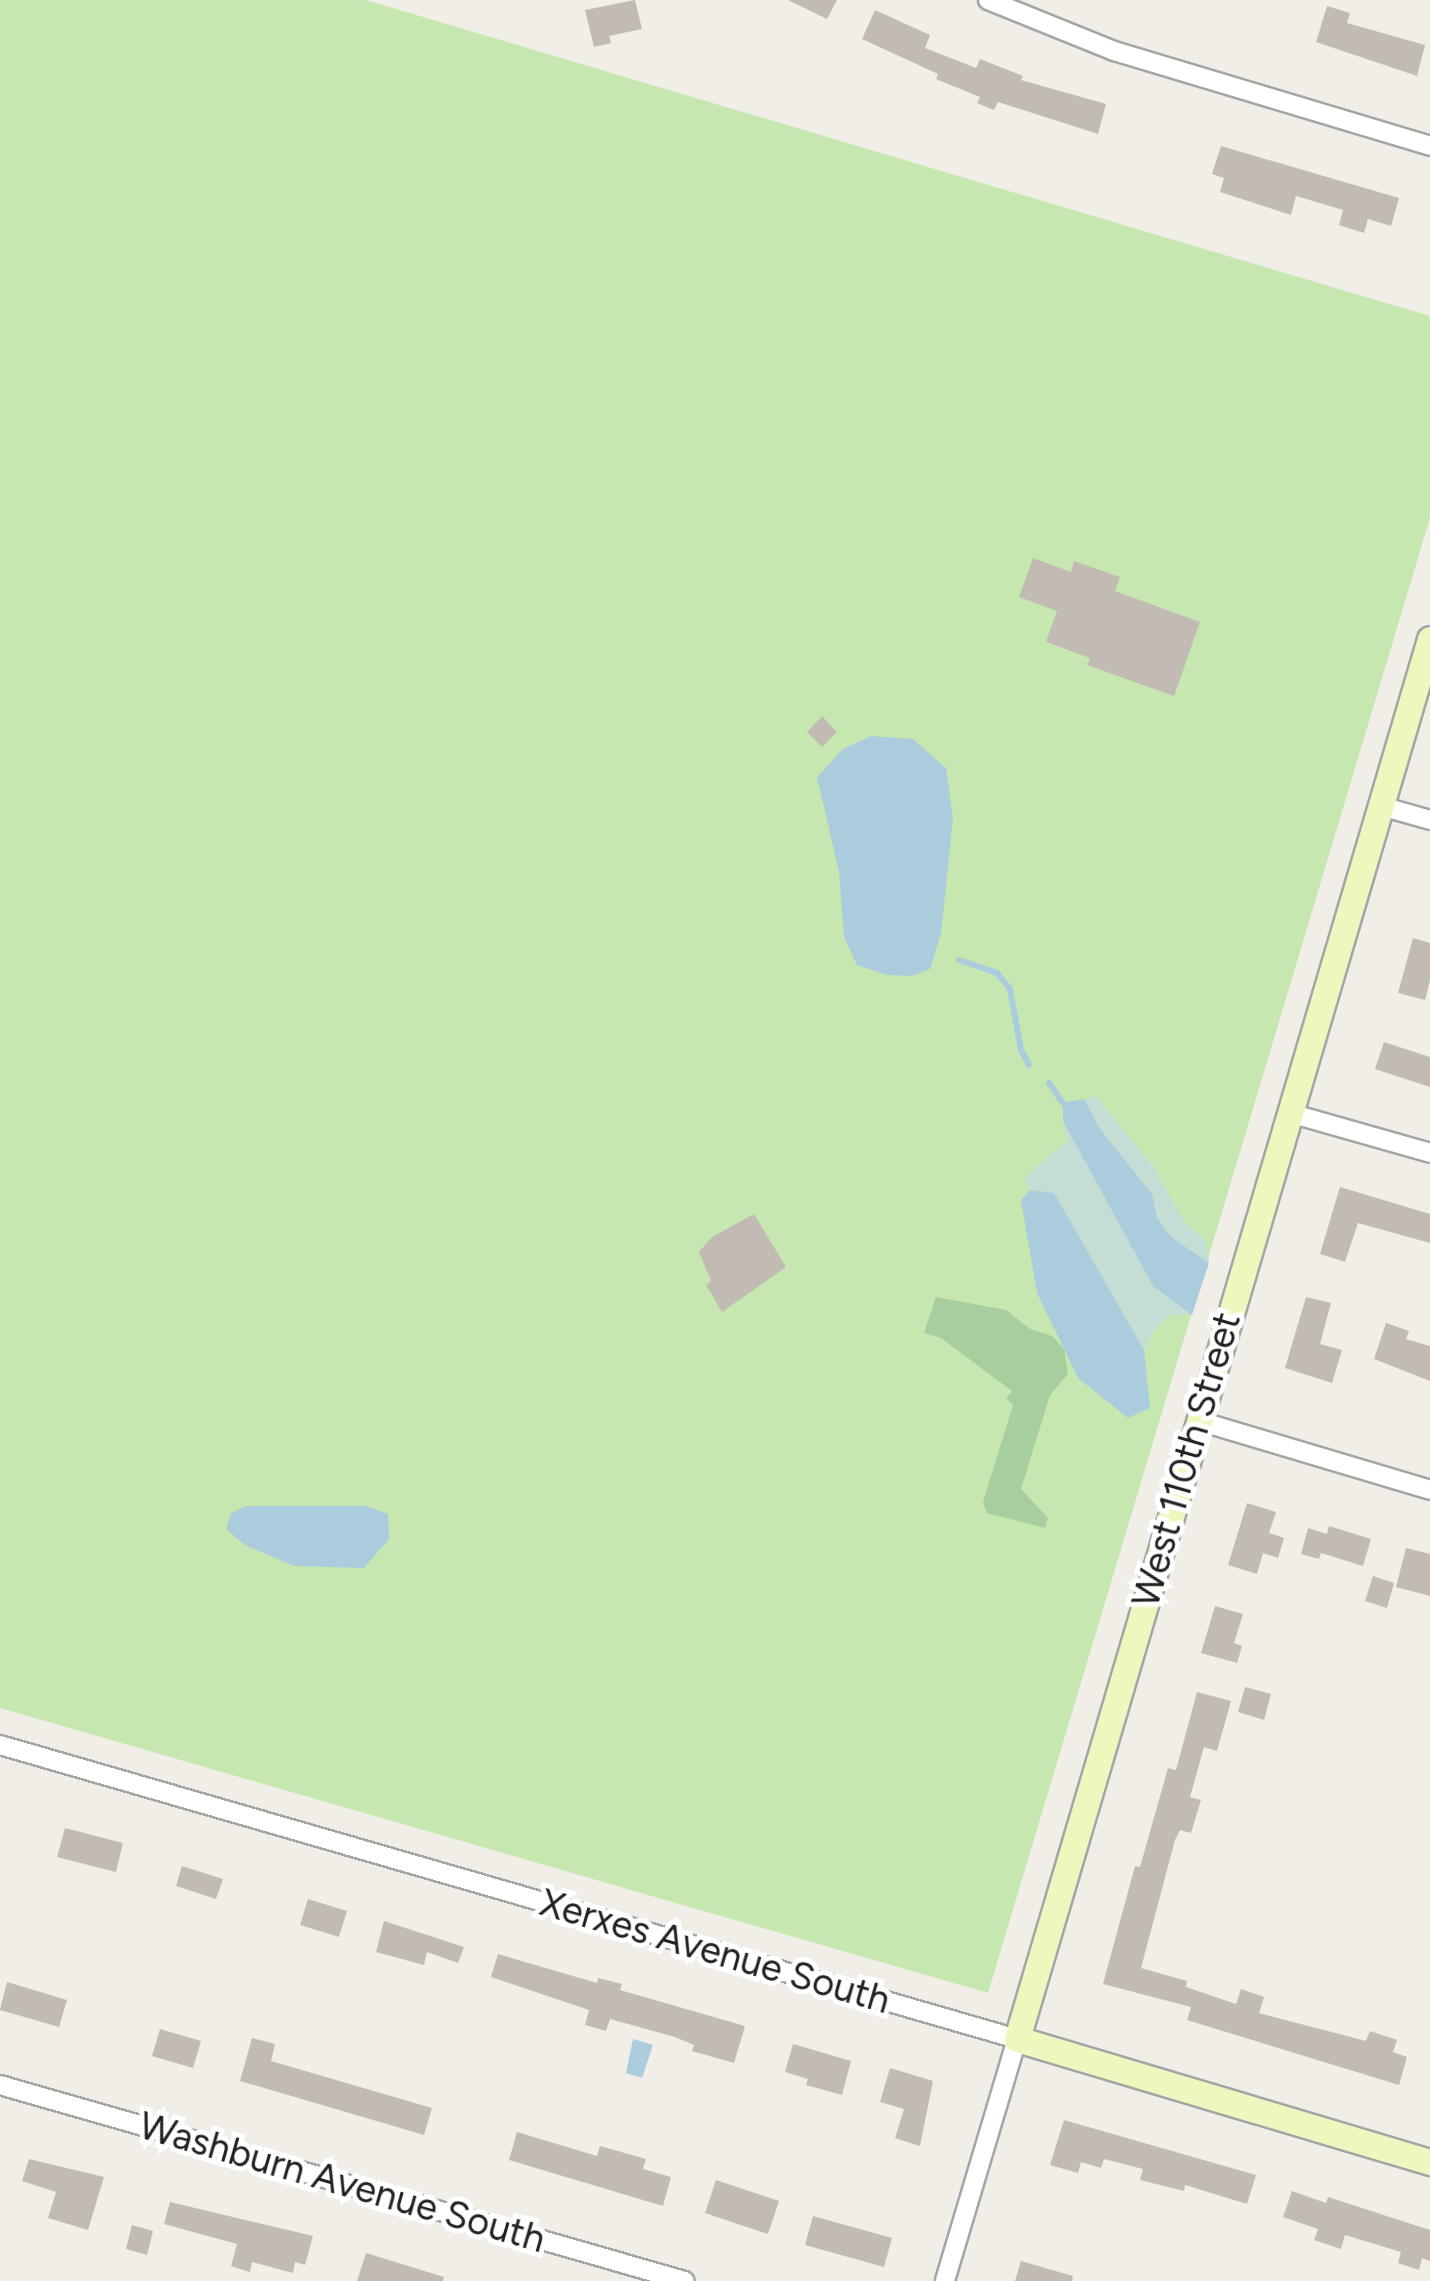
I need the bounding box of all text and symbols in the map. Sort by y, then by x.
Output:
street label: West 110th Street [1123,1307,1251,1613]
street label: Xerxes Avenue South [535,1880,895,2024]
street label: Washburn Avenue South [134,2103,550,2263]

